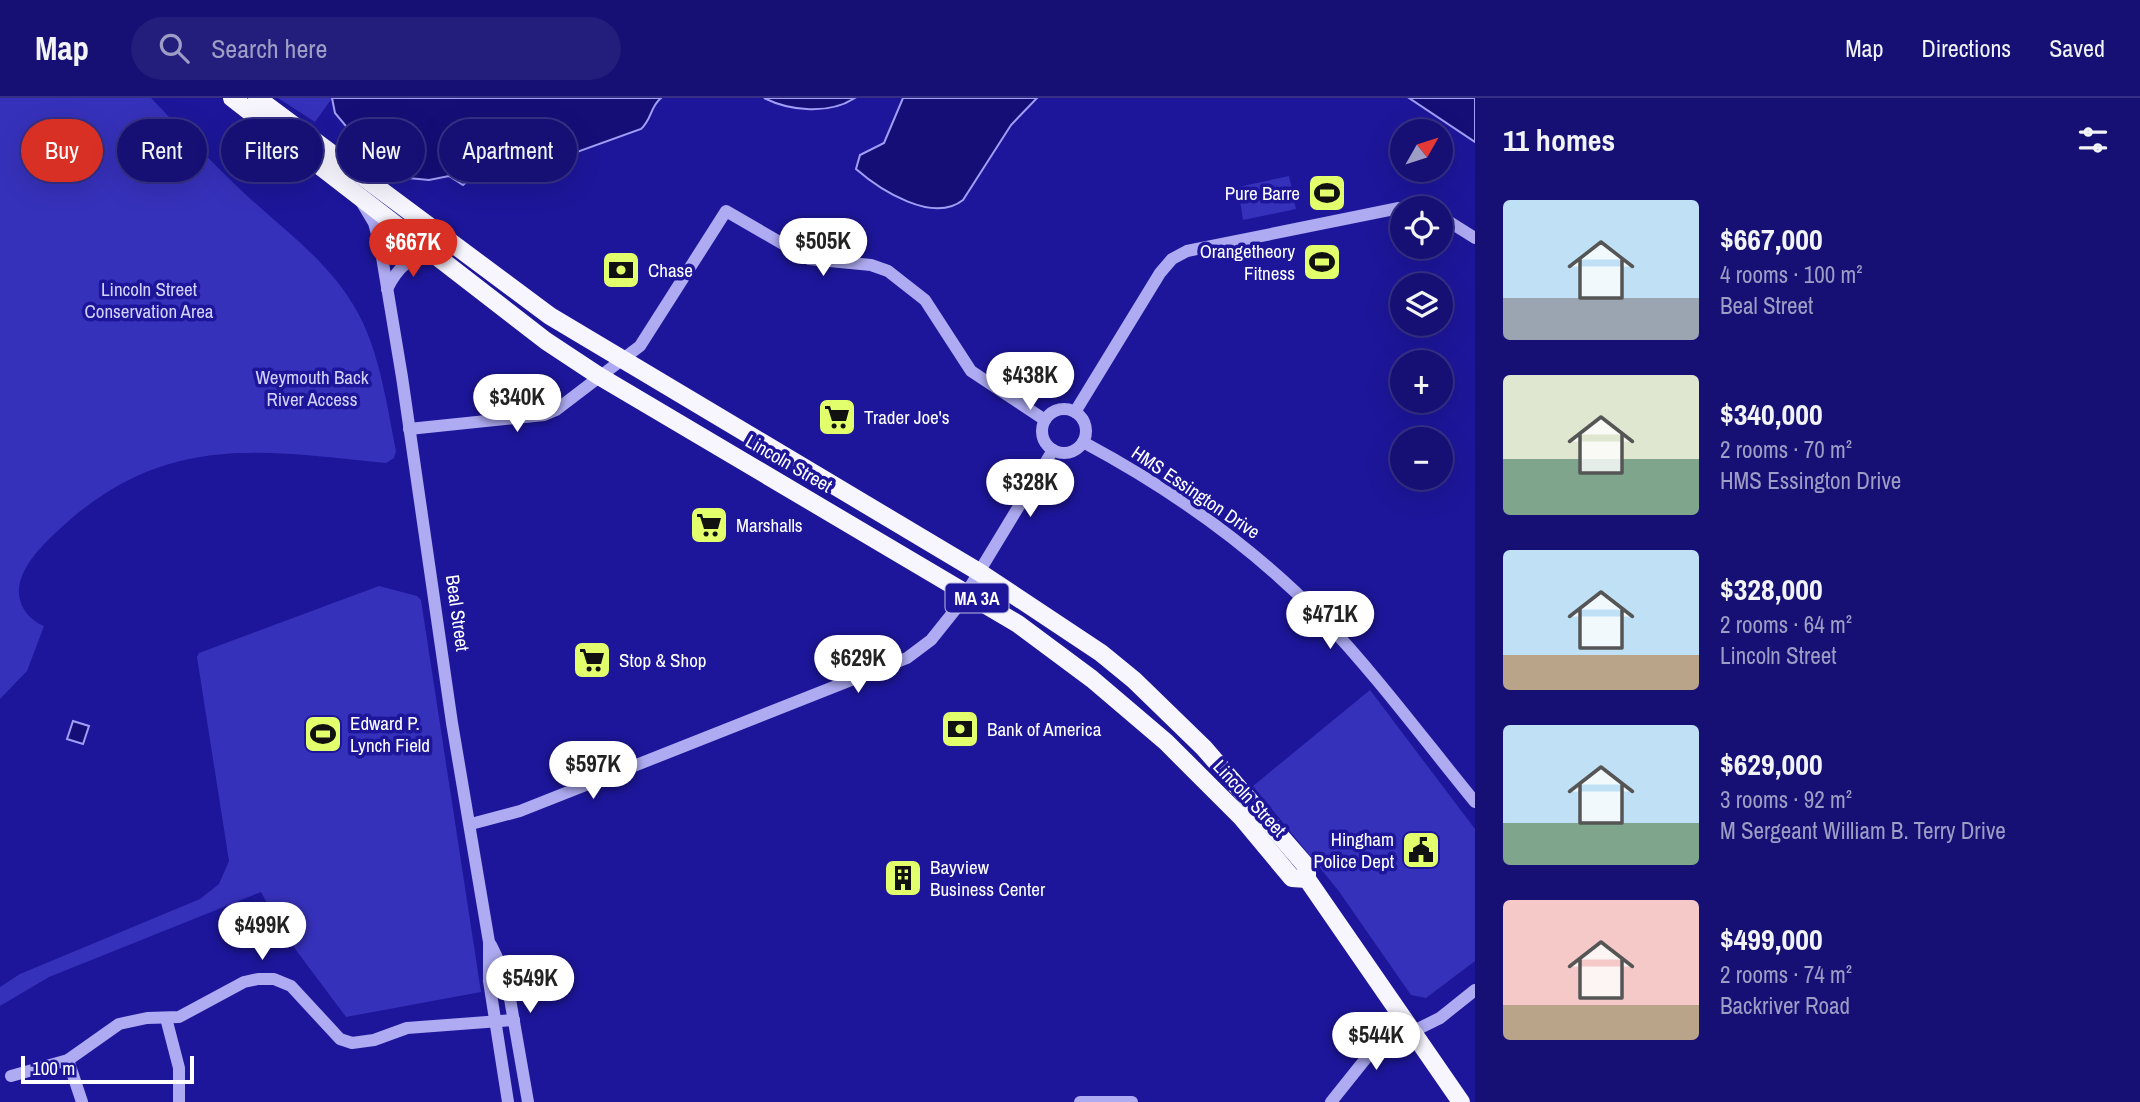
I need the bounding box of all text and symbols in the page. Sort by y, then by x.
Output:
search box [131,17,621,80]
text: Map [35,26,89,70]
icon: search [155,29,193,67]
text: Search here [211,31,327,66]
text: Map [1845,32,1883,64]
text: Directions [1921,32,2011,64]
text: Saved [2049,32,2105,64]
chip: Buy [21,119,103,182]
chip: Rent [117,119,207,182]
chip: Filters [221,119,323,182]
chip: New [337,119,425,182]
chip: Apartment [439,119,577,182]
north arrow [1390,119,1452,182]
map controls [1390,119,1453,490]
text: 11 homes [1503,120,1615,160]
icon: filters [2074,121,2112,159]
sports icon: Pure Barre [1306,172,1348,214]
place label: Pure Barre [1225,180,1300,206]
button: locate [1390,196,1453,259]
pin: $505K [774,218,872,278]
text: $667,000 [1720,219,1823,259]
pin: $667K [364,220,462,279]
text: $505K [795,225,851,256]
text: $667K [385,226,441,257]
icon: home [1559,228,1643,312]
place label: Orangetheory Fitness [1200,238,1295,286]
sports icon: Orangetheory Fitness [1301,241,1343,283]
bank icon: Chase [600,249,642,291]
place label: Chase [648,257,693,283]
text: 4 rooms · 100 m² [1720,259,1863,290]
button: layers [1390,273,1453,336]
park label: Lincoln Street Conservation Area [84,276,214,324]
text: Beal Street [1720,290,1813,321]
button: + [1390,350,1453,413]
pin: $438K [981,352,1079,412]
text: $438K [1002,359,1058,390]
park label: Weymouth Back River Access [255,364,369,412]
pin: $340K [468,374,566,434]
text: $340K [489,381,545,412]
text: $340,000 [1720,394,1823,434]
supermarket icon: Trader Joe's [816,396,858,438]
icon: home [1559,403,1643,487]
place label: Trader Joe's [864,404,950,430]
button: − [1390,427,1453,490]
street label: Lincoln Street [741,428,838,499]
text: 2 rooms · 70 m² [1720,434,1852,465]
street label: HMS Essington Drive [1127,439,1265,545]
pin: $328K [981,460,1079,519]
text: HMS Essington Drive [1720,465,1901,496]
text: $328K [1002,466,1058,497]
supermarket icon: Marshalls [688,504,730,546]
place label: Marshalls [736,512,803,538]
text: $328,000 [1720,569,1823,609]
street label: Beal Street [440,573,476,654]
icon: home [1559,578,1643,662]
road number: MA 3A [946,584,1009,612]
pin: $471K [1281,592,1379,651]
text: $471K [1302,598,1358,629]
text: 2 rooms · 64 m² [1720,609,1852,640]
pin: $629K [809,636,907,695]
supermarket icon: Stop & Shop [571,639,613,681]
text: Lincoln Street [1720,640,1836,671]
text: $629K [830,642,886,673]
place label: Stop & Shop [619,647,707,673]
bank icon: Bank of America [939,708,981,750]
place label: Edward P. Lynch Field [350,710,430,758]
sports icon: Edward P. Lynch Field [302,713,344,755]
place label: Bank of America [987,716,1102,742]
pin: $597K [544,742,642,801]
text: $629,000 [1720,744,1823,784]
text: $597K [565,748,621,779]
icon: home [1559,753,1643,837]
street label: Lincoln Street [1208,754,1293,843]
text: 3 rooms · 92 m² [1720,784,1852,815]
text: M Sergeant William B. Terry Drive [1720,815,2006,846]
place label: Hingham Police Dept [1313,826,1395,874]
public building icon: Hingham Police Dept [1400,829,1442,871]
place label: Bayview Business Center [930,854,1046,902]
building icon: Bayview Business Center [882,857,924,899]
pin: $499K [213,902,311,962]
text: $499K [234,909,290,940]
text: $499,000 [1720,919,1823,959]
icon: home [1559,928,1643,1012]
pin: $549K [481,956,579,1015]
text: 2 rooms · 74 m² [1720,959,1852,990]
text: $549K [502,962,558,993]
text: Backriver Road [1720,990,1850,1021]
pin: $544K [1327,1012,1425,1072]
text: $544K [1348,1019,1404,1050]
scale bar [21,1053,194,1085]
text: 100 m [32,1055,75,1081]

